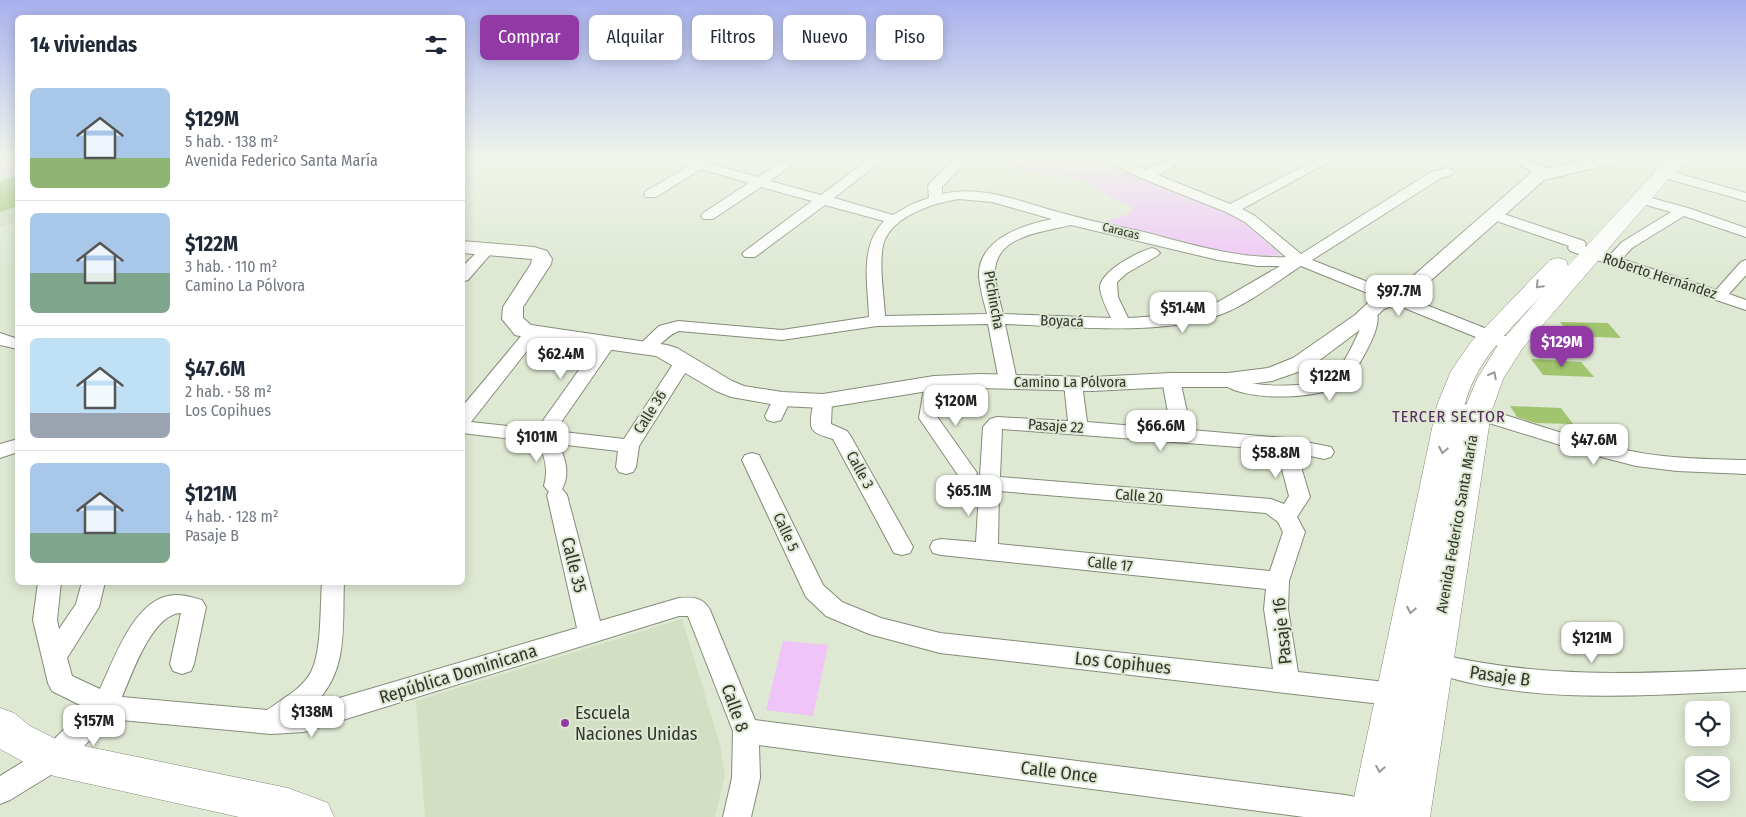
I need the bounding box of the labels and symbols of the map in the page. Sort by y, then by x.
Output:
street label: Caracas [1101,220,1141,242]
street label: Roberto Hernández [1601,249,1719,303]
street label: Pichincha [980,269,1008,331]
pin: $97.7M [1358,274,1440,317]
one-way arrow [1536,279,1545,288]
pin: $51.4M [1142,292,1224,334]
street label: Boyacá [1040,311,1084,331]
pin: $129M [1527,326,1597,368]
pin: $62.4M [520,338,602,380]
pin: $122M [1295,360,1365,402]
one-way arrow [1486,371,1496,380]
street label: Camino La Pólvora [1014,373,1126,391]
pin: $120M [921,384,991,427]
street label: Calle 36 [630,387,670,437]
district label: TERCER SECTOR [1392,407,1506,426]
pin: $66.6M [1120,410,1202,452]
street label: Pasaje 22 [1028,415,1085,437]
pin: $101M [502,420,572,463]
pin: $47.6M [1553,424,1635,466]
street label: Avenida Federico Santa María [1432,433,1482,615]
pin: $58.8M [1235,436,1317,479]
one-way arrow [1438,446,1449,455]
street label: Calle 3 [842,448,878,492]
pin: $65.1M [928,474,1010,517]
street label: Calle 20 [1114,485,1164,507]
street label: Calle 5 [769,510,803,554]
street label: Calle 35 [556,535,592,595]
street label: Calle 17 [1086,553,1134,575]
street label: Pasaje 16 [1268,596,1296,665]
one-way arrow [1406,605,1417,614]
pin: $121M [1557,622,1627,664]
street label: República Dominicana [376,639,540,708]
street label: Los Copihues [1074,647,1173,679]
street label: Pasaje B [1468,661,1532,691]
street label: Calle 8 [717,681,753,735]
pin: $138M [277,696,347,738]
place label: Escuela Naciones Unidas [575,702,698,745]
pin: $157M [59,704,129,747]
marker: Escuela Naciones Unidas [559,717,571,729]
street label: Calle Once [1019,756,1099,788]
one-way arrow [1375,765,1385,774]

